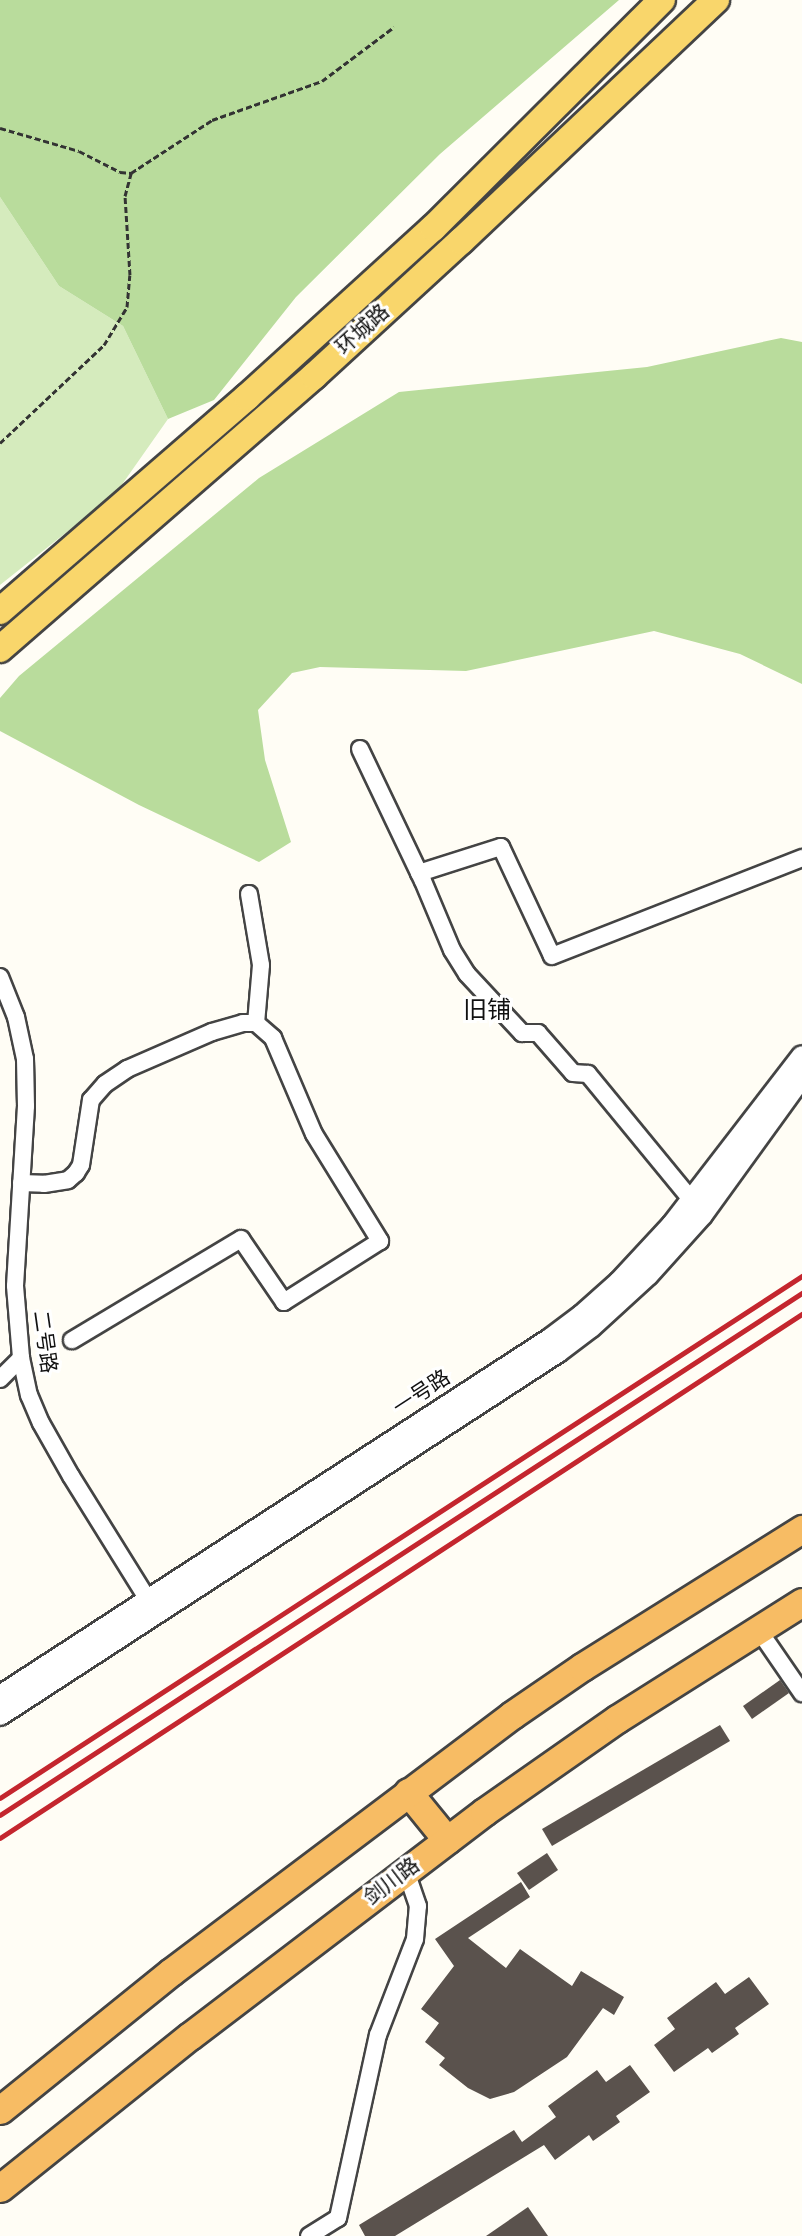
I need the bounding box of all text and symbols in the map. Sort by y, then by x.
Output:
street label: 环城路 [331,300,395,360]
district label: 旧铺 [463,998,511,1026]
street label: 二号路 [27,1309,61,1375]
street label: 一号路 [389,1365,455,1421]
street label: 剑川路 [359,1853,425,1911]

